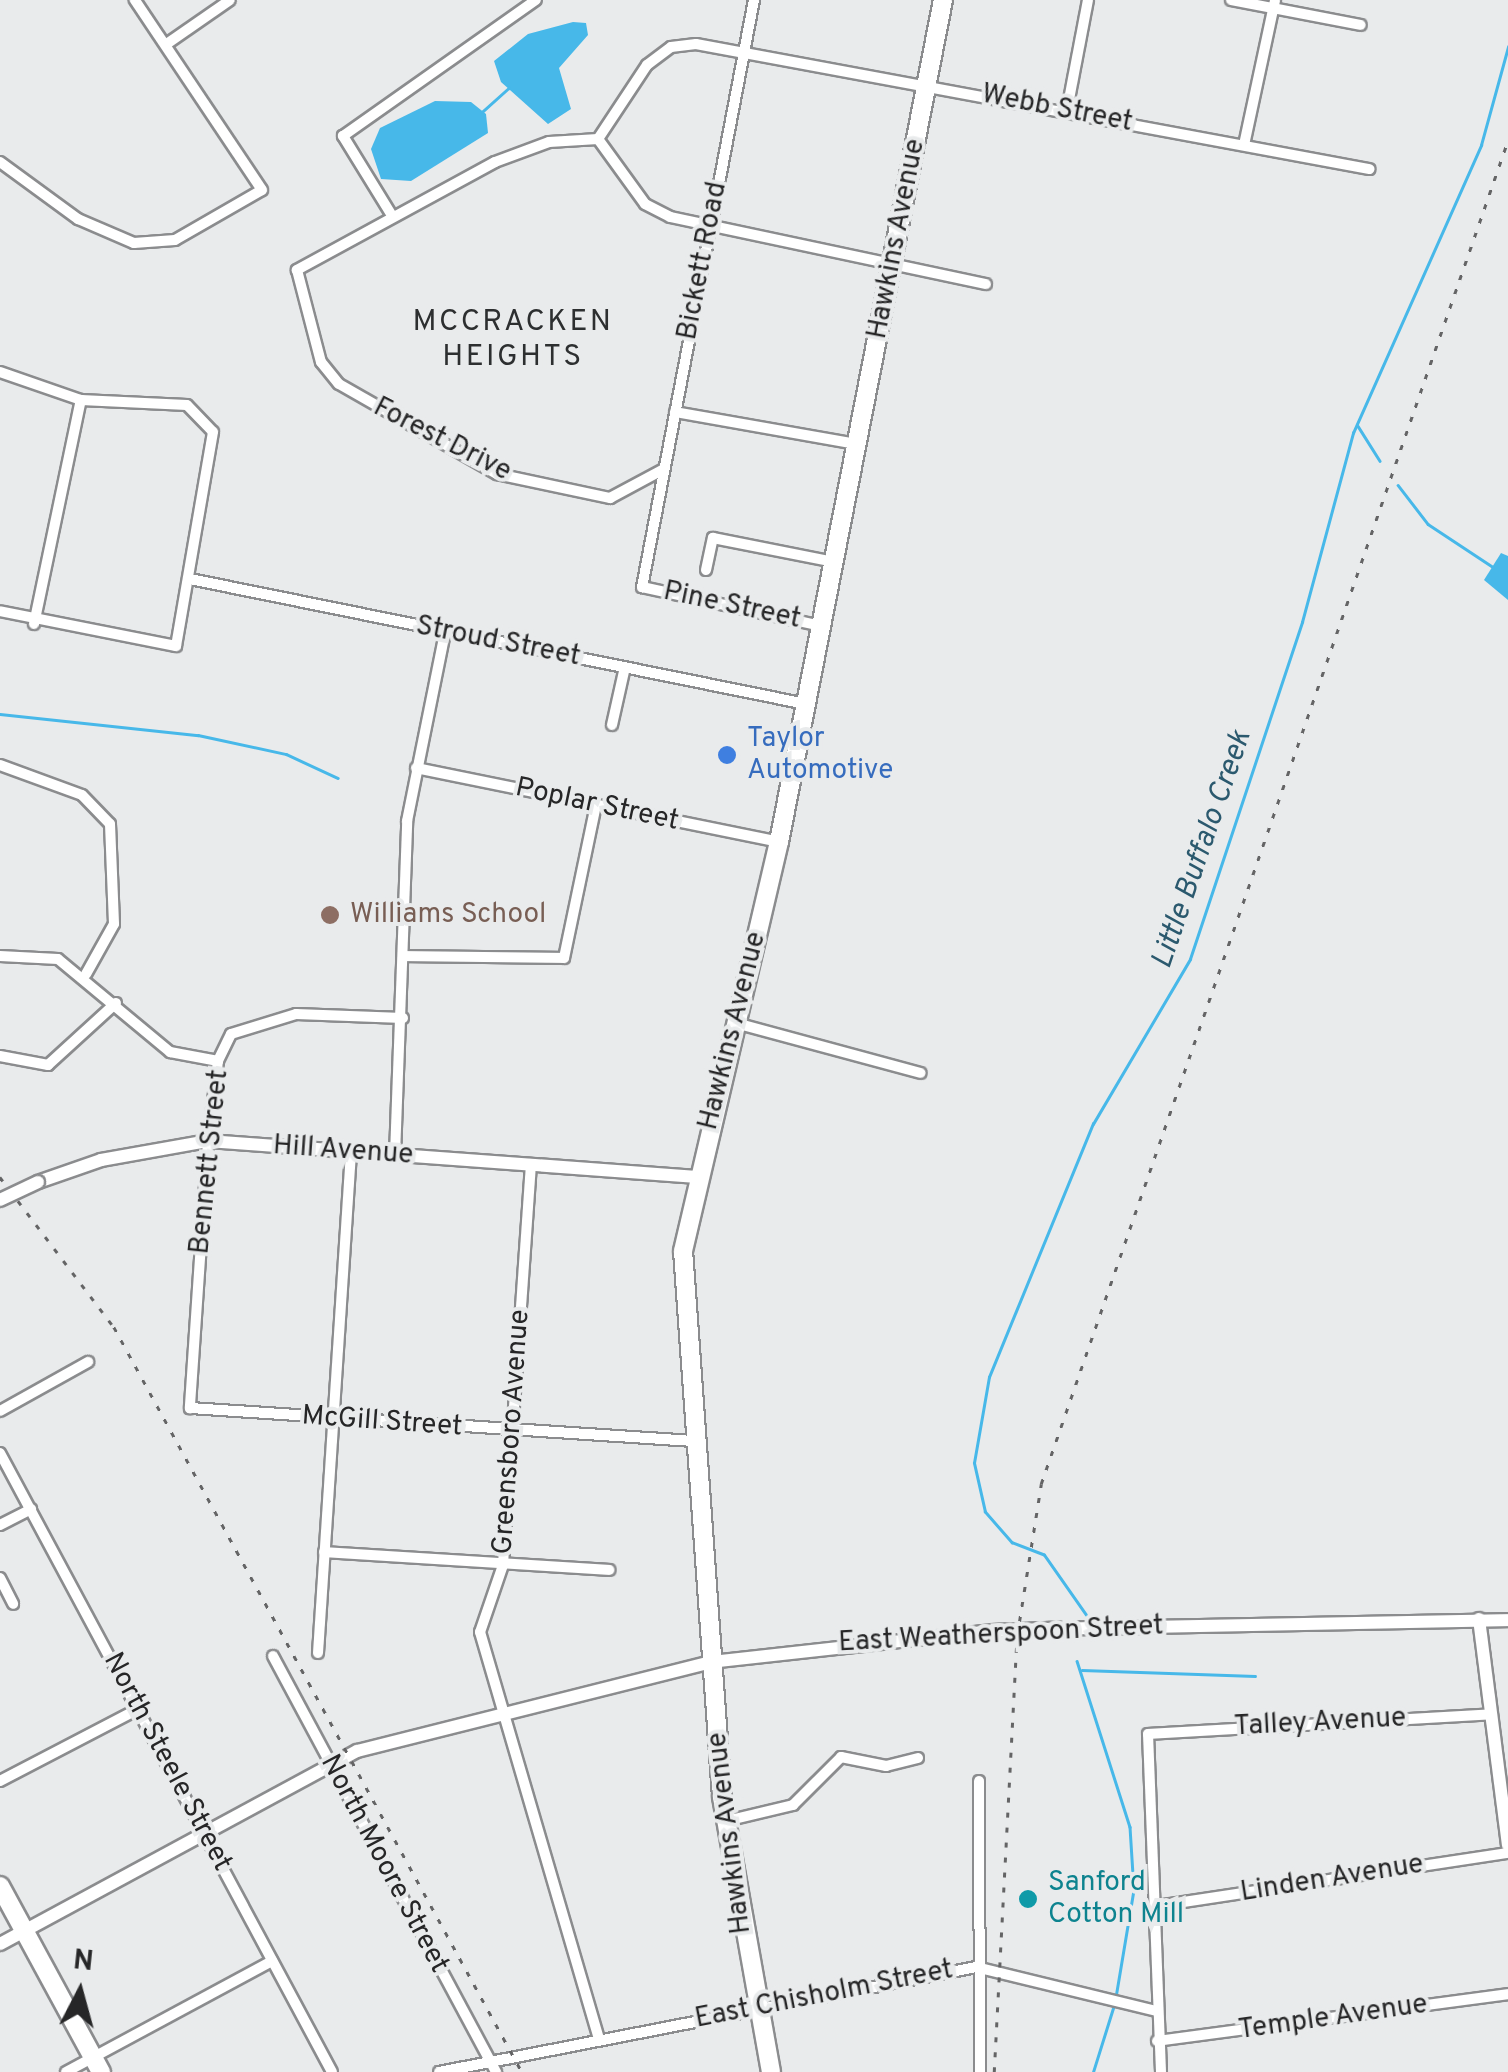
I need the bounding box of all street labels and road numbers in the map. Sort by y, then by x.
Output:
street label: Webb Street [979,78,1135,140]
street label: Hawkins Avenue [861,136,933,342]
street label: Bickett Road [671,179,735,343]
street label: Forest Drive [367,391,517,489]
street label: Pine Street [660,575,804,637]
street label: Stroud Street [413,610,583,674]
street label: Poplar Street [512,771,682,839]
street label: Hawkins Avenue [692,928,774,1134]
street label: Bennett Street [184,1068,236,1256]
street label: Hill Avenue [271,1129,415,1173]
street label: Greensboro Avenue [487,1308,537,1556]
street label: McGill Street [301,1400,463,1444]
street label: East Weatherspoon Street [837,1610,1165,1660]
street label: North Steele Street [95,1647,239,1877]
street label: Talley Avenue [1233,1702,1407,1744]
street label: Hawkins Avenue [701,1730,759,1936]
street label: North Moore Street [312,1749,456,1979]
street label: Linden Avenue [1238,1848,1426,1910]
street label: East Chisholm Street [692,1954,956,2036]
street label: Temple Avenue [1236,1988,1430,2048]

